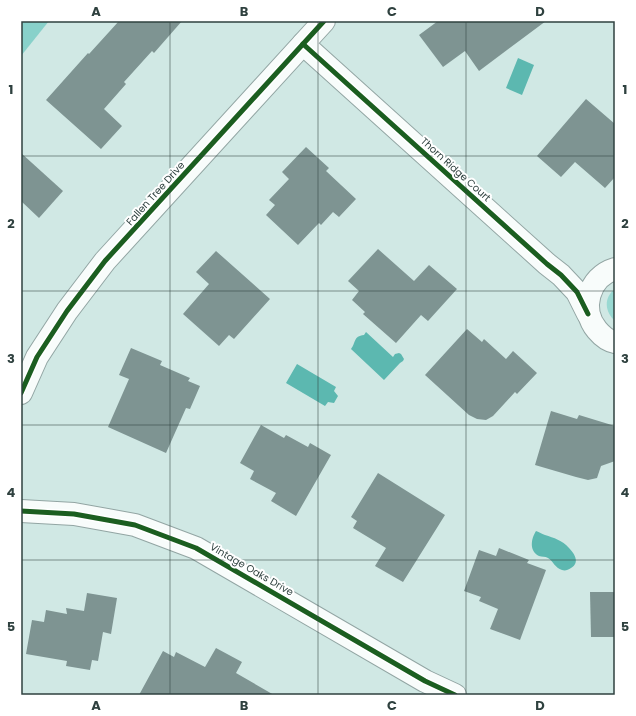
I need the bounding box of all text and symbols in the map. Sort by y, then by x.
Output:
text: A [91,2,101,21]
text: B [240,2,249,21]
text: C [387,2,397,21]
text: D [535,2,545,21]
text: 1 [9,80,13,99]
text: 1 [623,80,627,99]
street label: Thorn Ridge Court [417,134,494,205]
street label: Fallen Tree Drive [123,158,188,229]
text: 2 [7,214,15,233]
text: 2 [621,214,629,233]
text: 3 [7,349,15,368]
text: 3 [621,349,629,368]
text: 4 [7,483,16,502]
text: 4 [621,483,630,502]
street label: Vintage Oaks Drive [207,539,296,600]
text: 5 [7,617,15,636]
text: 5 [621,617,629,636]
text: A [91,696,101,715]
text: B [240,696,249,715]
text: C [387,696,397,715]
text: D [535,696,545,715]

